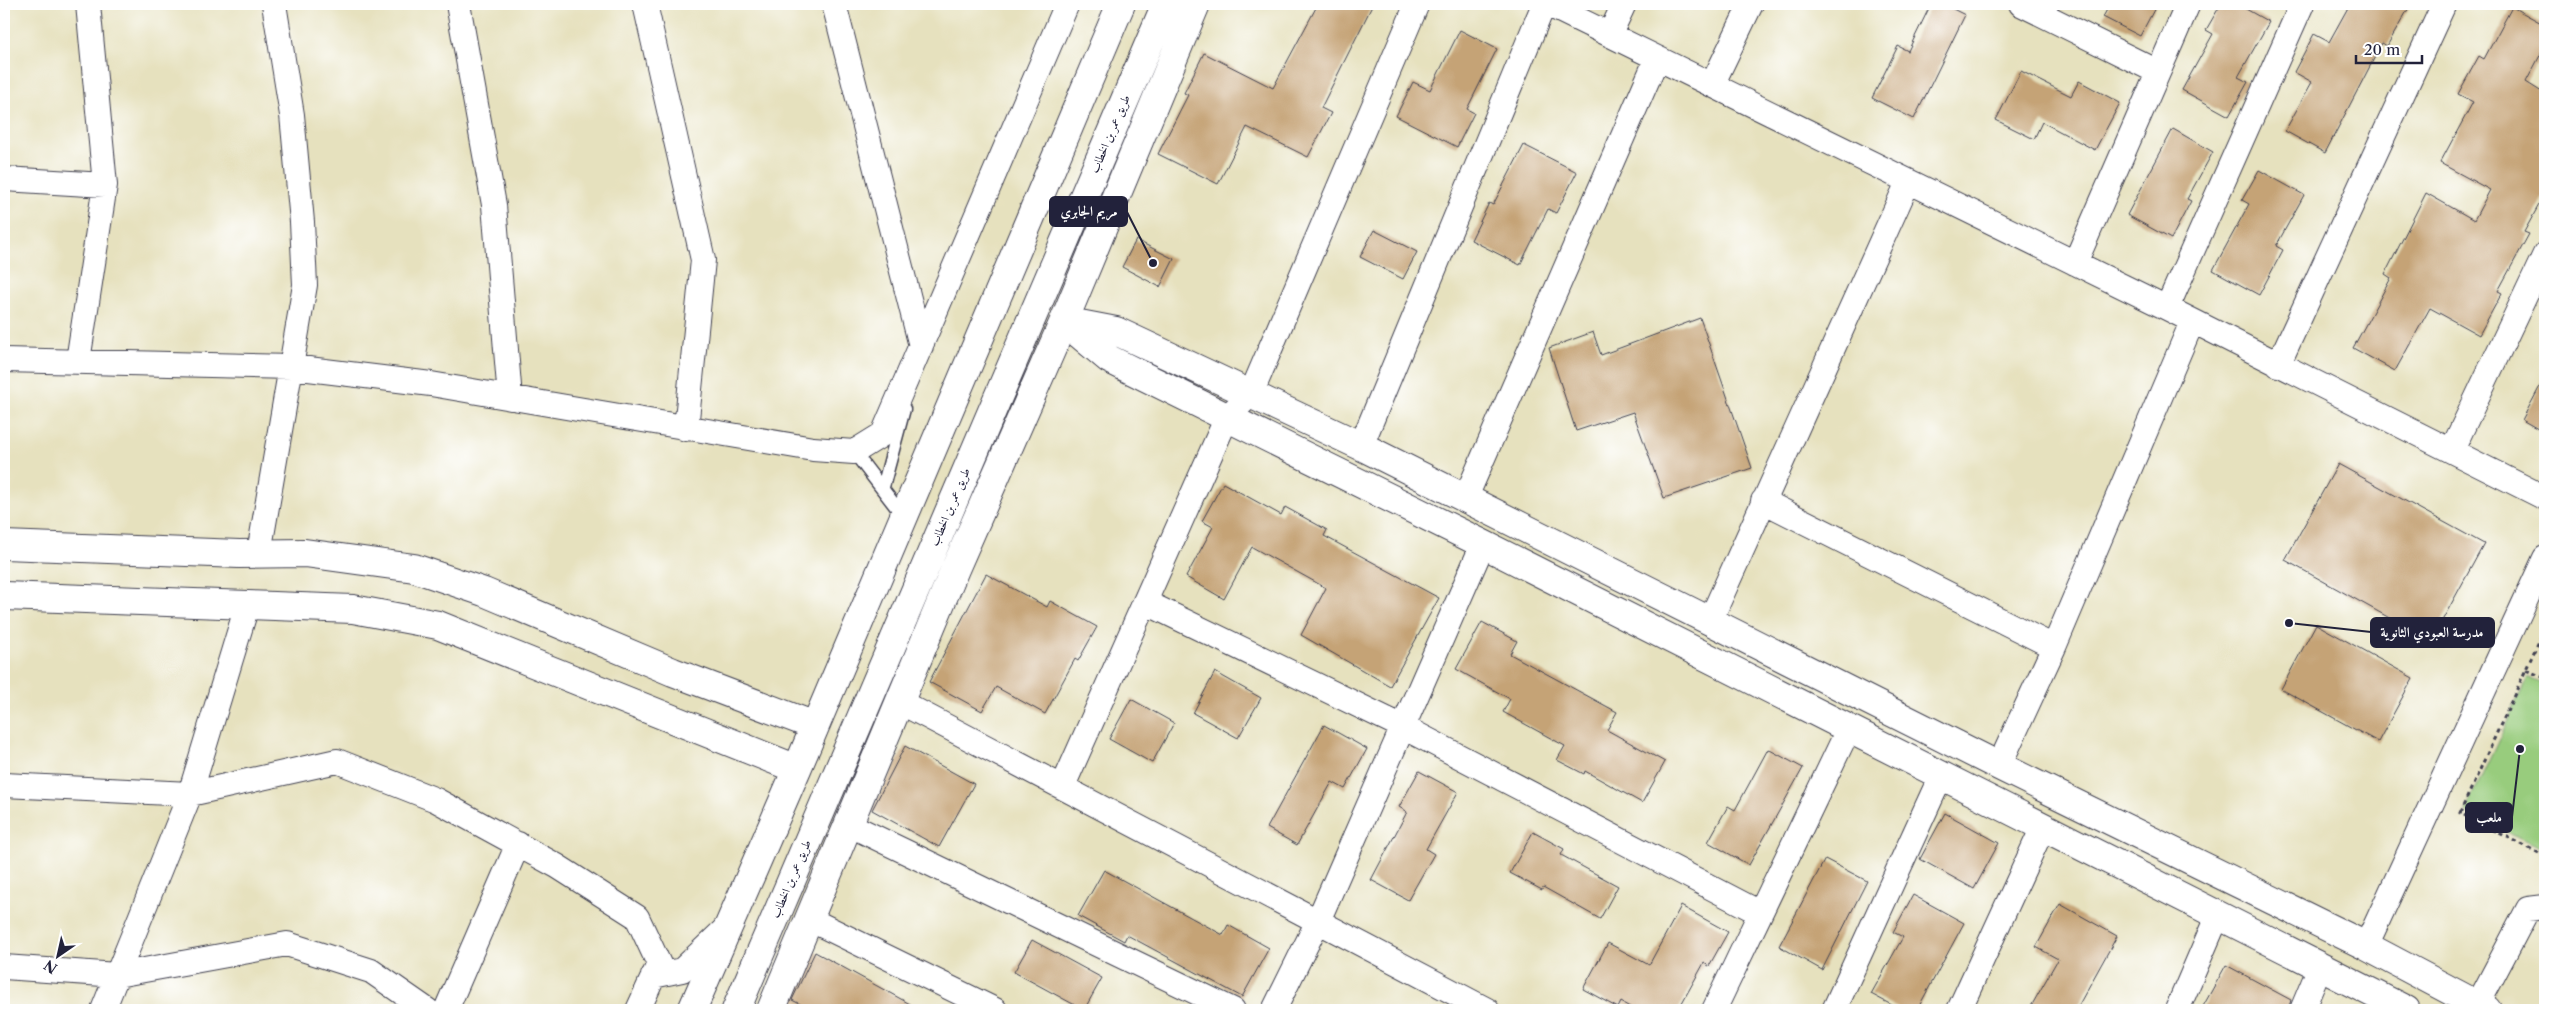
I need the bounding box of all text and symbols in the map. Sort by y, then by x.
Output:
scale bar [2356,32,2423,64]
text: 20 m [2364,40,2400,59]
street label: طريق عمر بن الخطاب [1086,92,1134,176]
callout: مريم الجابري [1050,197,1127,226]
text: مريم الجابري [1060,202,1118,224]
street label: طريق عمر بن الخطاب [926,465,974,549]
callout: مدرسة العبودي الثانوية [2371,618,2494,647]
text: مدرسة العبودي الثانوية [2380,623,2484,644]
callout: ملعب [2466,803,2512,832]
text: ملعب [2476,808,2502,827]
street label: طريق عمر بن الخطاب [767,837,815,921]
north arrow [32,932,82,982]
text: N [41,956,61,978]

